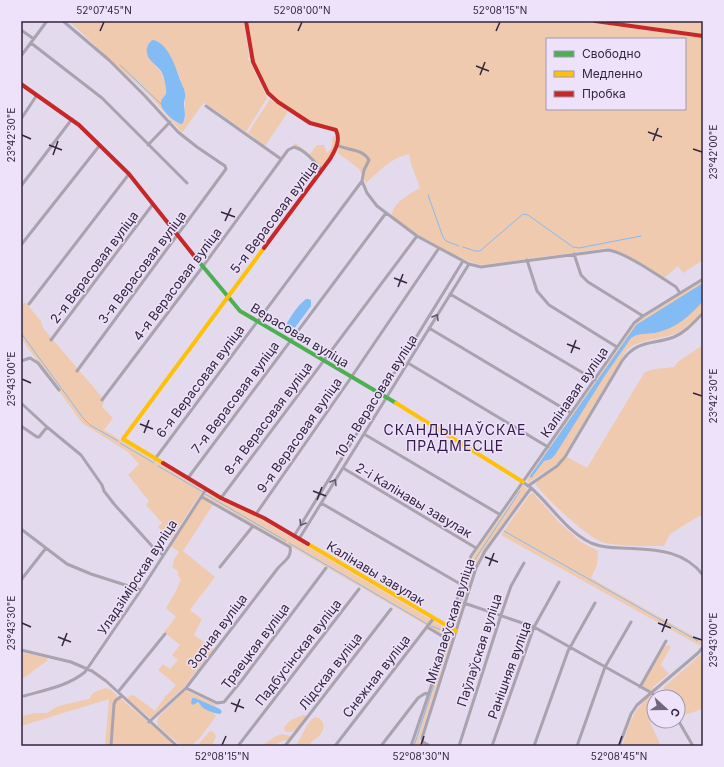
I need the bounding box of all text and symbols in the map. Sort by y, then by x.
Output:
text: 52°07'45"N [76,4,132,16]
text: 52°08'00"N [273,4,331,16]
text: 52°08'15"N [473,4,527,16]
legend [546,38,686,110]
text: Свободно [582,46,641,61]
text: Медленно [582,66,643,81]
text: Пробка [582,86,626,101]
text: 23°42'30"E [5,108,17,162]
text: 23°42'00"E [707,124,719,180]
street label: 5-я Верасовая вуліца [226,158,322,276]
street label: 2-я Верасовая вуліца [46,208,142,326]
street label: 3-я Верасовая вуліца [94,208,190,326]
street label: 4-я Верасовая вуліца [129,224,225,344]
street label: Верасовая вуліца [248,299,352,371]
one-way arrow [432,314,439,321]
street label: 6-я Верасовая вуліца [152,322,248,440]
street label: 10-я Верасовая вуліца [332,331,420,461]
street label: 7-я Верасовая вуліца [188,338,282,456]
street label: Калінавая вуліца [537,344,611,440]
text: 23°43'00"E [5,351,17,407]
street label: 8-я Верасовая вуліца [220,359,316,477]
text: 23°42'30"E [707,369,719,423]
street label: 9-я Верасовая вуліца [253,374,345,496]
district label: СКАНДЫНАЎСКАЕ ПРАДМЕСЦЕ [383,420,527,454]
street label: 2-і Калінавы завулак [353,459,475,541]
one-way arrow [330,479,337,486]
street label: Уладзімірская вуліца [94,516,180,638]
one-way arrow [300,519,307,526]
street label: Калінавы завулак [324,537,428,609]
street label: Мікалаеўская вуліца [422,556,478,686]
street label: Зорная вуліца [184,590,250,672]
street label: Паўлаўская вуліца [453,592,505,708]
text: 23°43'30"E [5,595,17,651]
street label: Падбусінская вуліца [252,596,344,708]
street label: Траецкая вуліца [218,600,292,692]
text: 23°43'00"E [707,612,719,668]
street label: Ранішняя вуліца [484,619,534,721]
street label: Лідская вуліца [295,629,365,713]
street label: Снежная вуліца [339,631,413,721]
north arrow [646,689,686,729]
text: С [667,706,683,719]
text: 52°08'15"N [195,750,249,762]
text: 52°08'30"N [393,750,449,762]
text: 52°08'45"N [591,750,647,762]

